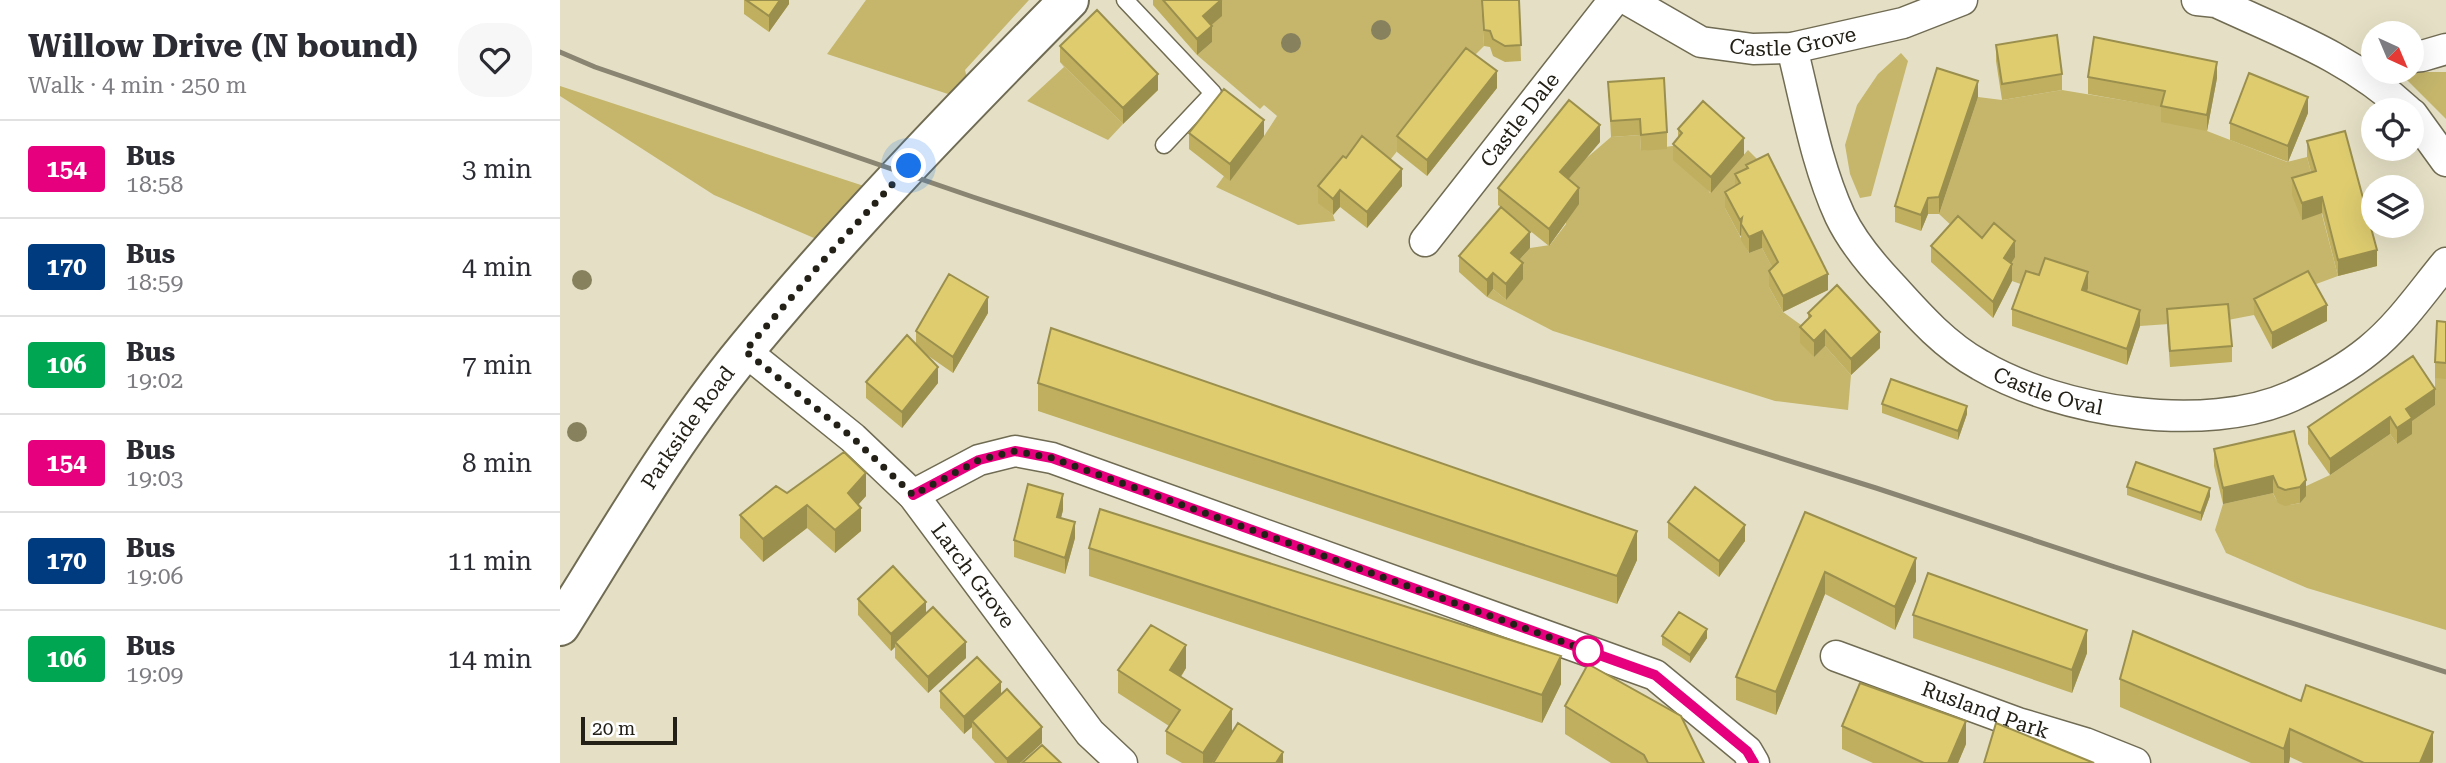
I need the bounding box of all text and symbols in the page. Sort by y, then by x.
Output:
north arrow [2361,21,2424,84]
map controls [2361,21,2424,238]
street label: Castle Grove [1728,22,1858,61]
button: heart [458,23,532,97]
text: Willow Drive (N bound) [28,26,418,65]
street label: Castle Dale [1476,68,1564,172]
text: Walk · 4 min · 250 m [28,72,247,99]
button: locate [2361,98,2424,161]
text: Bus [126,141,175,171]
your location [891,148,926,183]
text: 3 min [462,154,532,184]
text: 154 [46,155,87,183]
text: 18:58 [126,171,183,198]
button: layers [2361,175,2424,238]
text: Bus [126,239,175,269]
text: 4 min [462,252,532,282]
text: 170 [46,253,87,281]
text: 18:59 [126,269,183,296]
text: Bus [126,337,175,367]
text: 7 min [462,350,532,380]
text: 106 [46,351,87,379]
street label: Parkside Road [637,361,740,494]
street label: Castle Oval [1989,362,2105,420]
text: 19:02 [126,367,183,394]
text: Bus [126,435,175,465]
text: 8 min [462,448,532,478]
text: 154 [46,449,87,477]
text: 19:03 [126,465,183,492]
street label: Larch Grove [926,519,1020,633]
text: Bus [126,533,175,563]
text: 11 min [448,546,532,576]
text: 170 [46,547,87,575]
text: 19:06 [126,563,183,590]
text: Bus [126,631,175,661]
unlabelled marker [1573,636,1603,666]
text: 14 min [448,644,532,674]
text: 106 [46,645,87,673]
text: 19:09 [126,661,183,688]
street label: Rusland Park [1918,677,2052,744]
scale bar [581,714,677,746]
text: 20 m [592,717,635,740]

